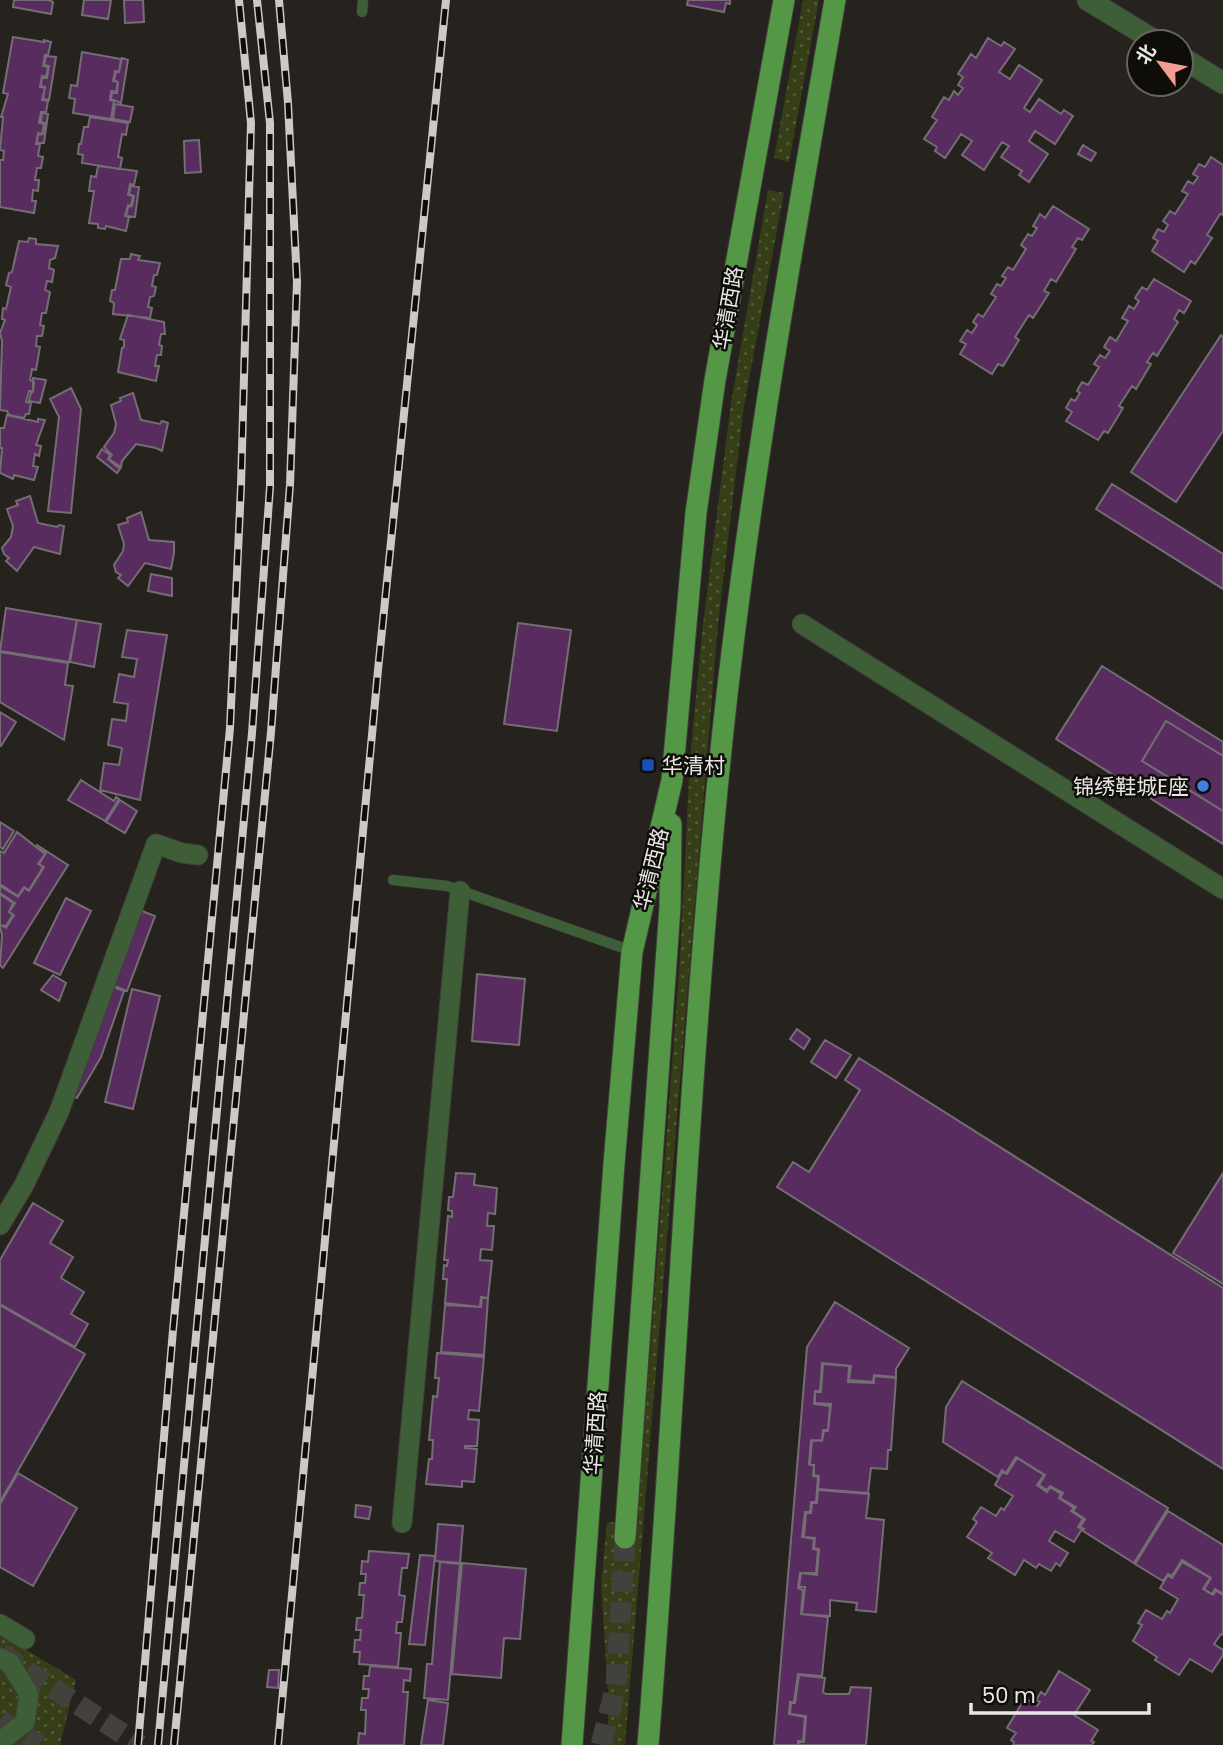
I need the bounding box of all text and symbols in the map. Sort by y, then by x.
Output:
north arrow [1125,28,1195,98]
text: 北 [1130,39,1162,69]
street label: 华清西路 [706,264,750,352]
place label: 华清村 [662,751,725,780]
marker: 华清村 [640,757,656,773]
place label: 锦绣鞋城E座 [1073,772,1189,801]
marker: 锦绣鞋城E座 [1195,778,1211,794]
street label: 华清西路 [627,825,675,913]
street label: 华清西路 [578,1390,612,1476]
scale bar [971,1672,1150,1716]
text: 50 m [982,1681,1036,1710]

